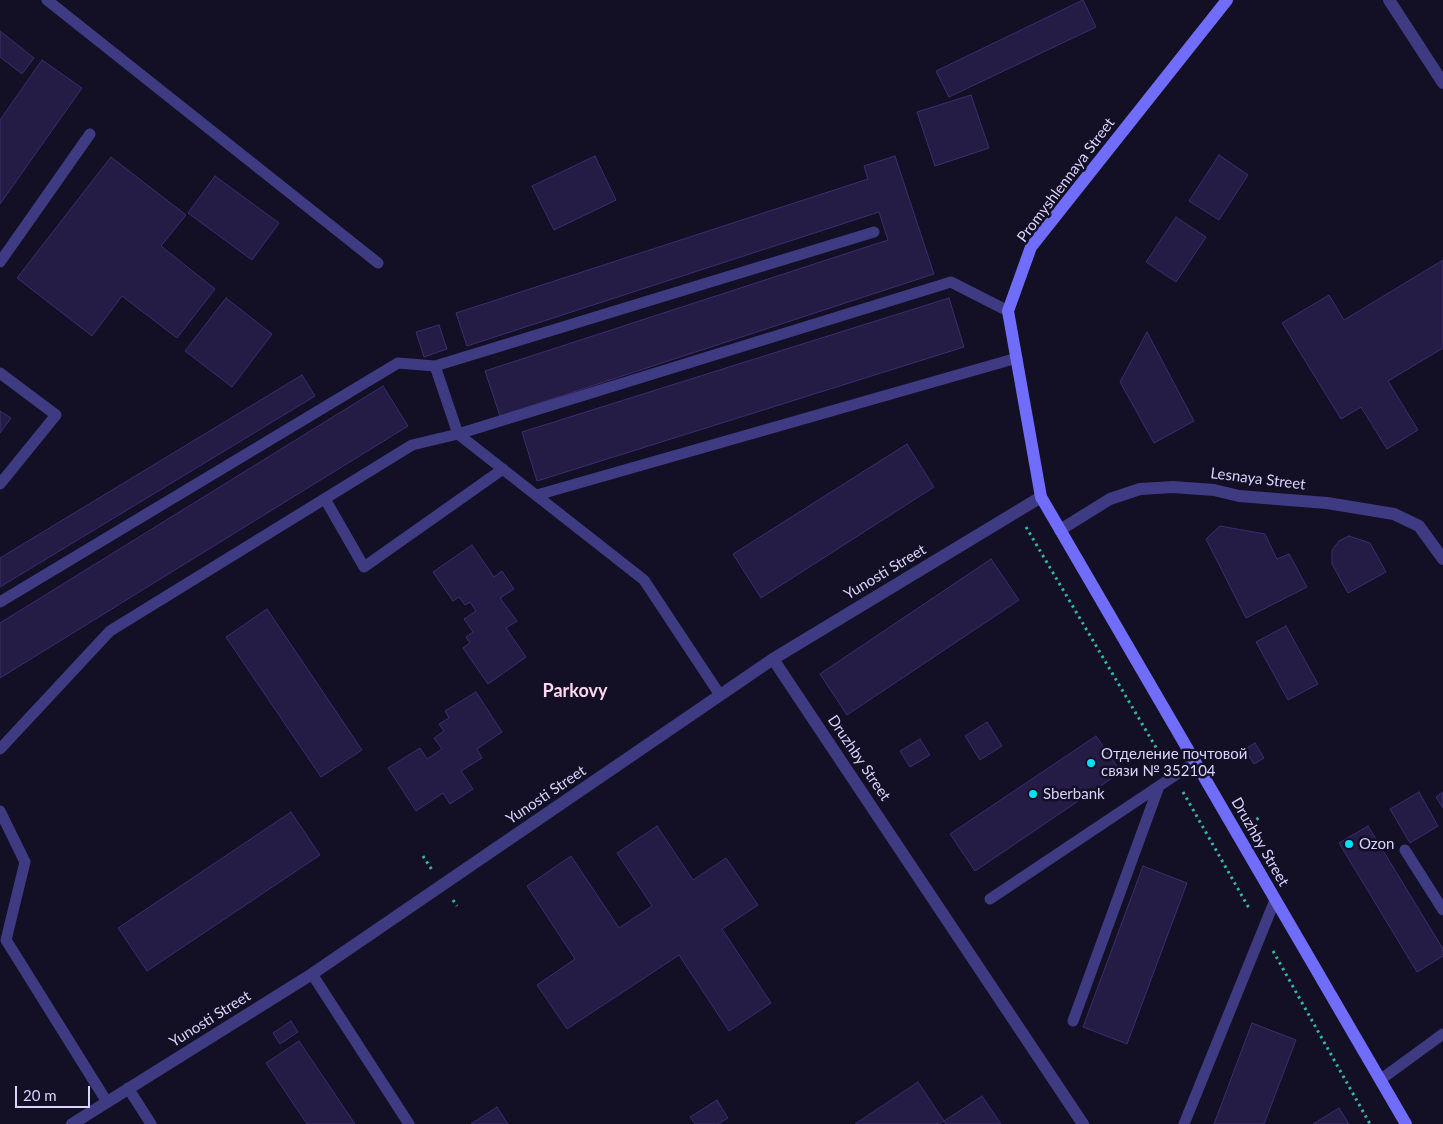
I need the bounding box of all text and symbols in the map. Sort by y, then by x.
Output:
street label: Promyshlennaya Street [1013,114,1119,246]
street label: Lesnaya Street [1209,464,1307,494]
street label: Yunosti Street [841,540,929,604]
district label: Parkovy [543,680,607,702]
street label: Druzhby Street [824,712,894,804]
place label: Отделение почтовой связи № 352104 [1101,745,1247,780]
marker: Отделение почтовой связи № 352104 [1085,757,1097,769]
street label: Yunosti Street [503,762,589,828]
place label: Sberbank [1043,785,1105,803]
marker: Sberbank [1027,788,1039,800]
street label: Druzhby Street [1227,794,1293,890]
place label: Ozon [1359,835,1394,853]
marker: Ozon [1343,838,1355,850]
street label: Yunosti Street [166,987,254,1051]
scale bar [18,1076,92,1108]
text: 20 m [23,1086,57,1104]

